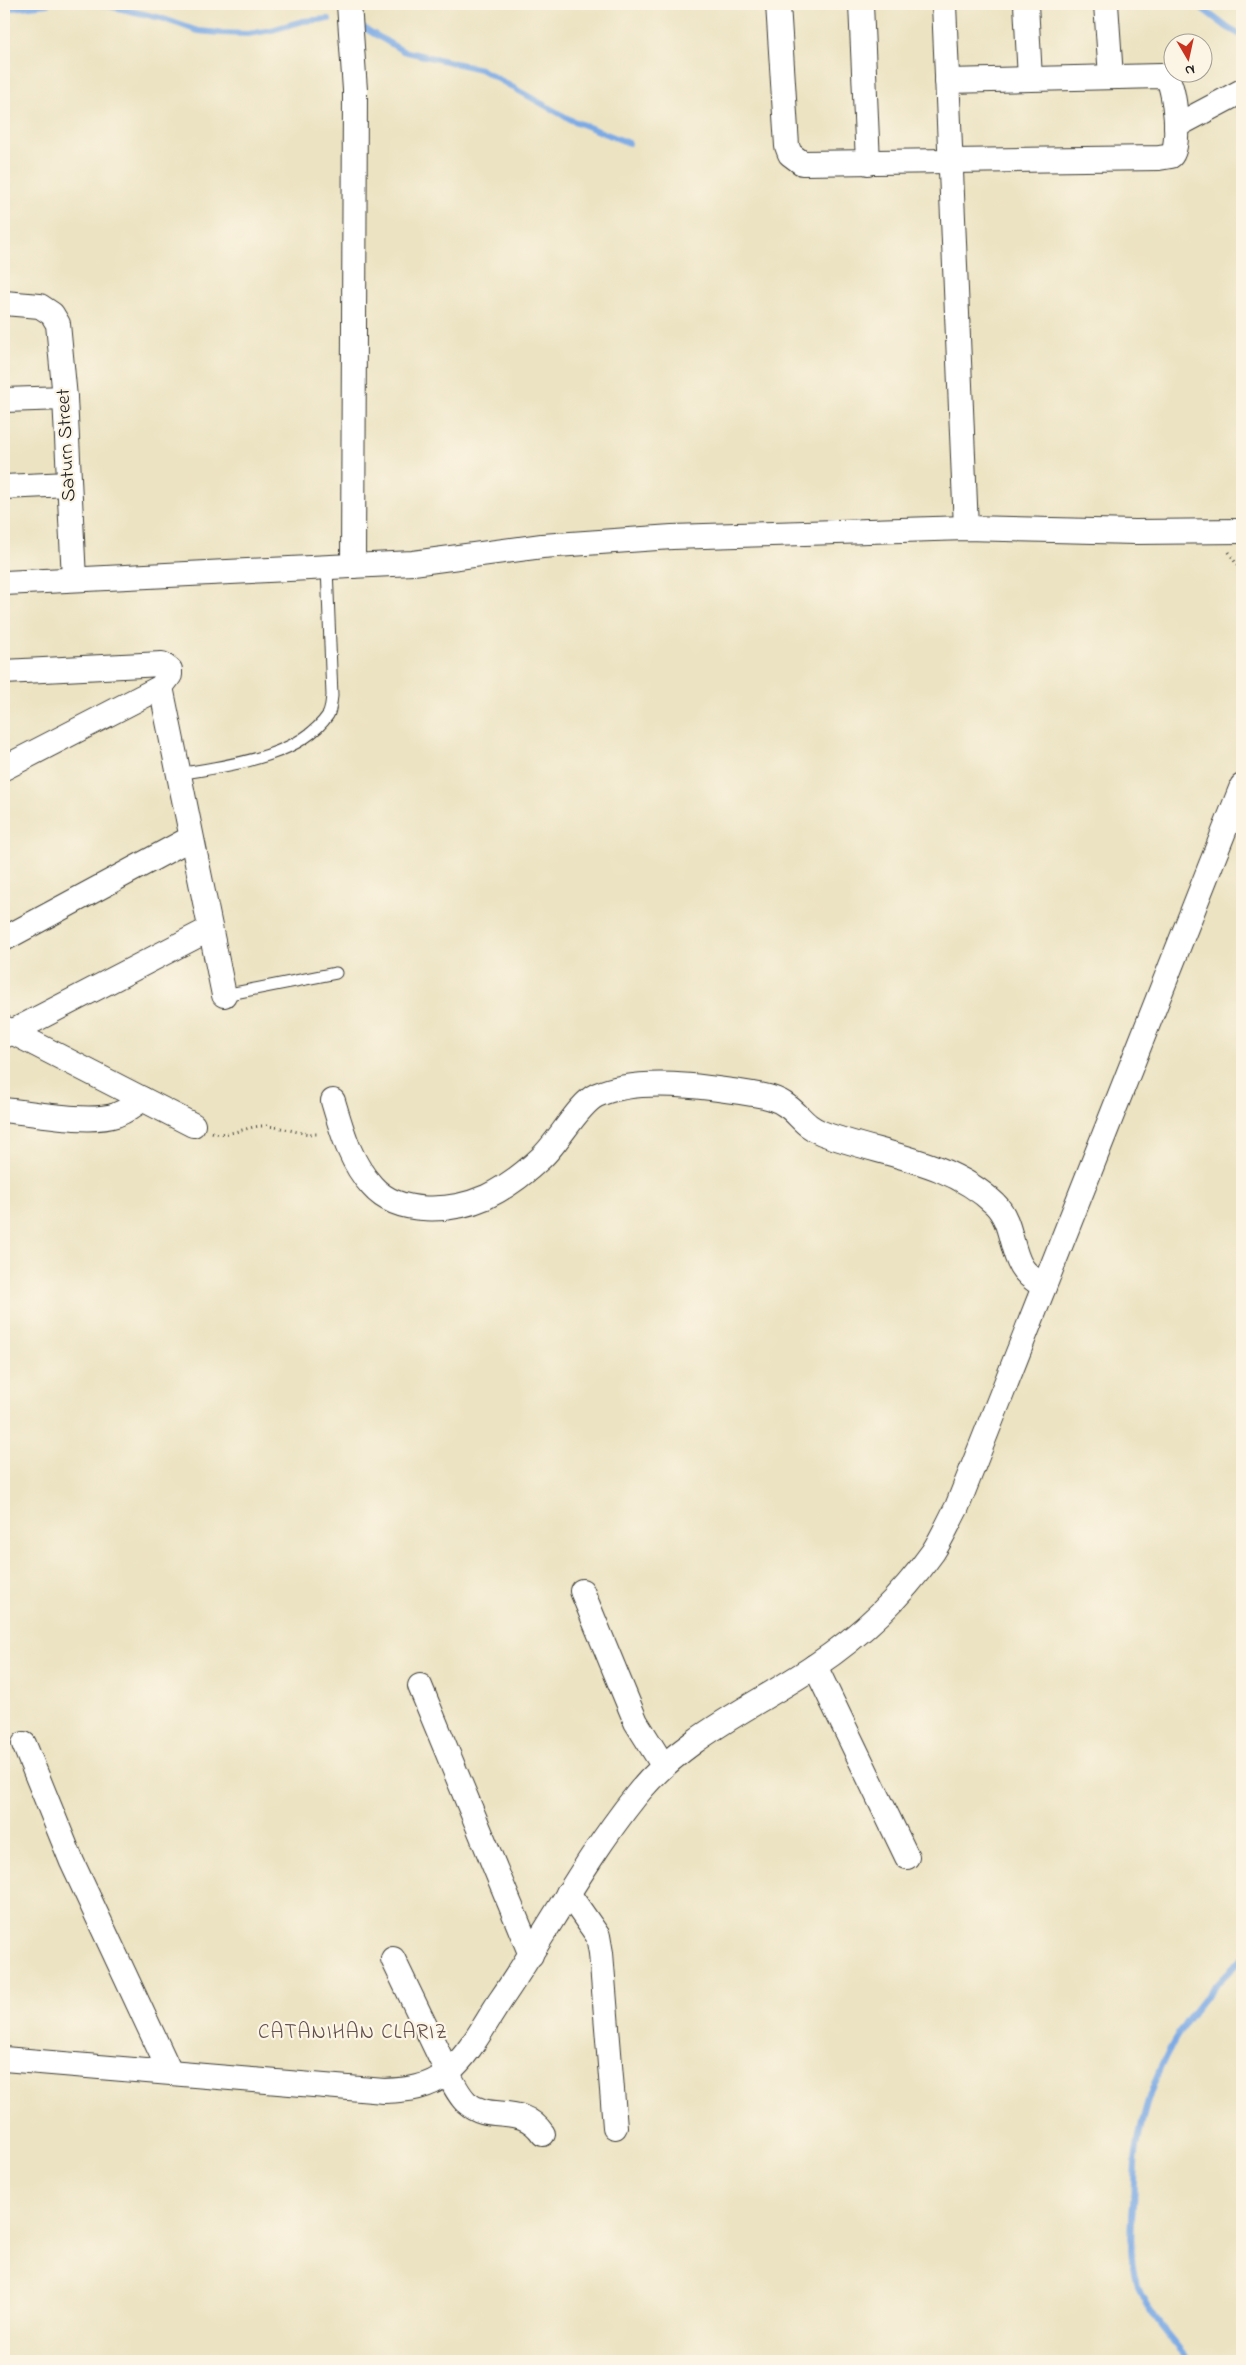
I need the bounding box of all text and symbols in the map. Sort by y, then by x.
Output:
north arrow [1164,32,1214,82]
text: N [1183,58,1196,80]
street label: Saturn Street [50,387,84,502]
district label: CATANIHAN CLARIZ [258,2018,448,2048]

